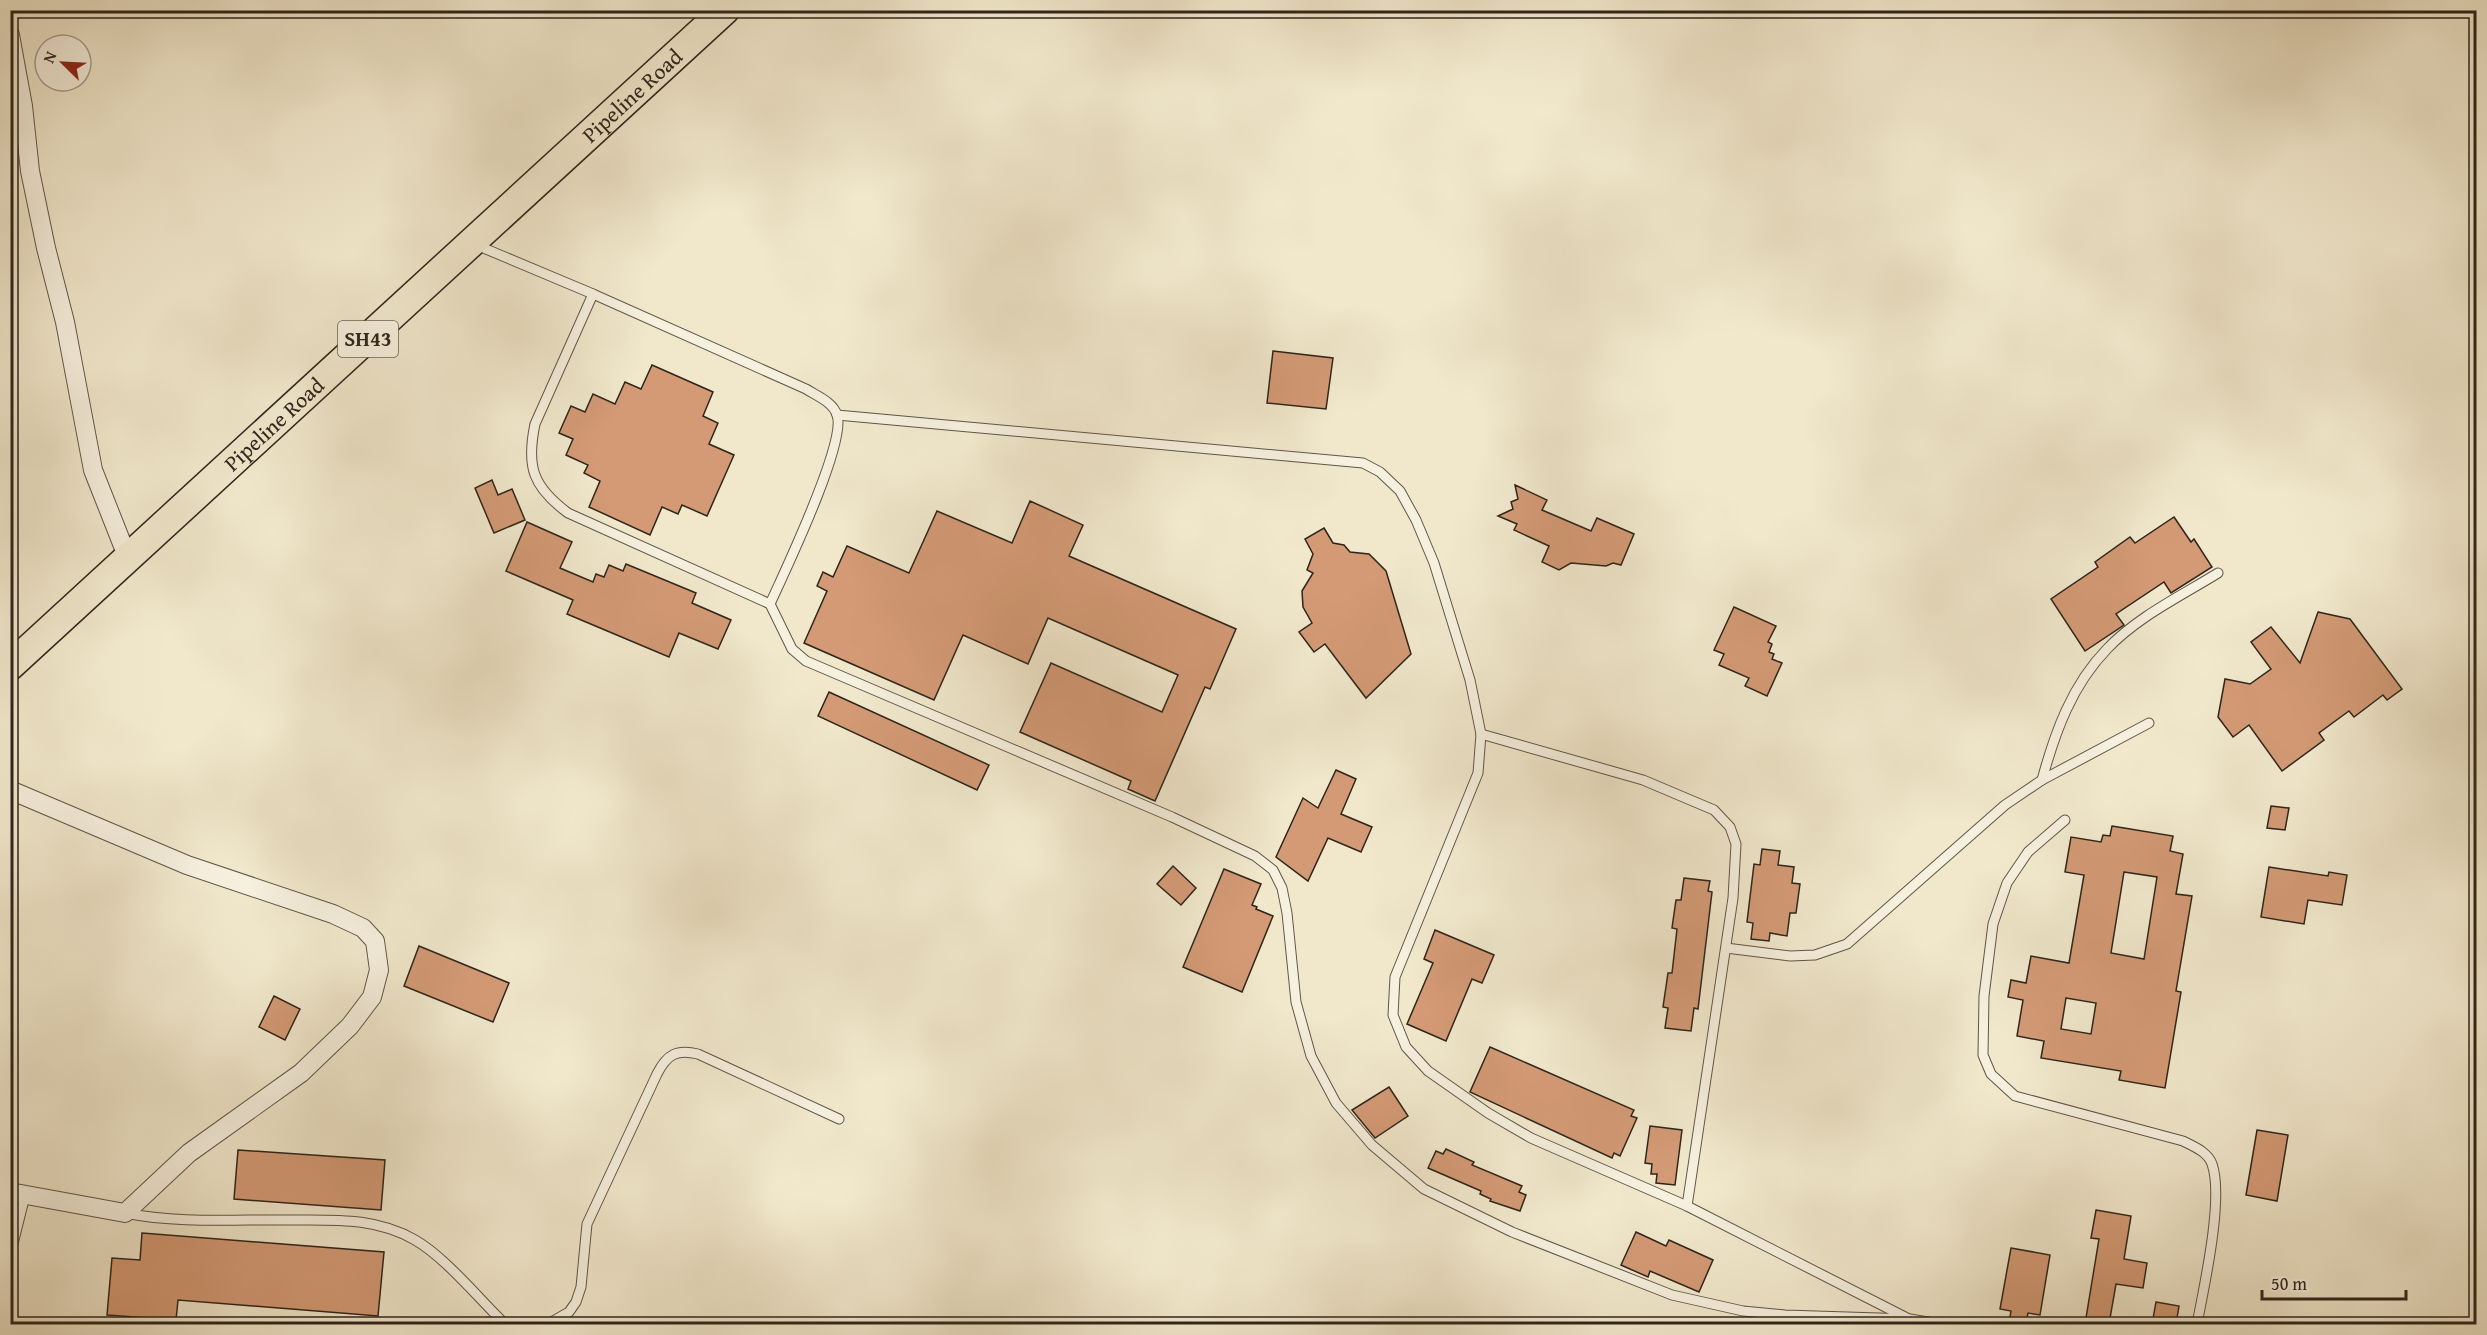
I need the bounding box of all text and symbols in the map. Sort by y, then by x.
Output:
north arrow [33,33,93,93]
street label: Pipeline Road [575,41,689,150]
text: N [36,47,63,67]
road number: SH43 [338,321,398,357]
street label: Pipeline Road [216,369,331,478]
scale bar [2262,1263,2406,1301]
text: 50 m [2271,1270,2307,1297]

